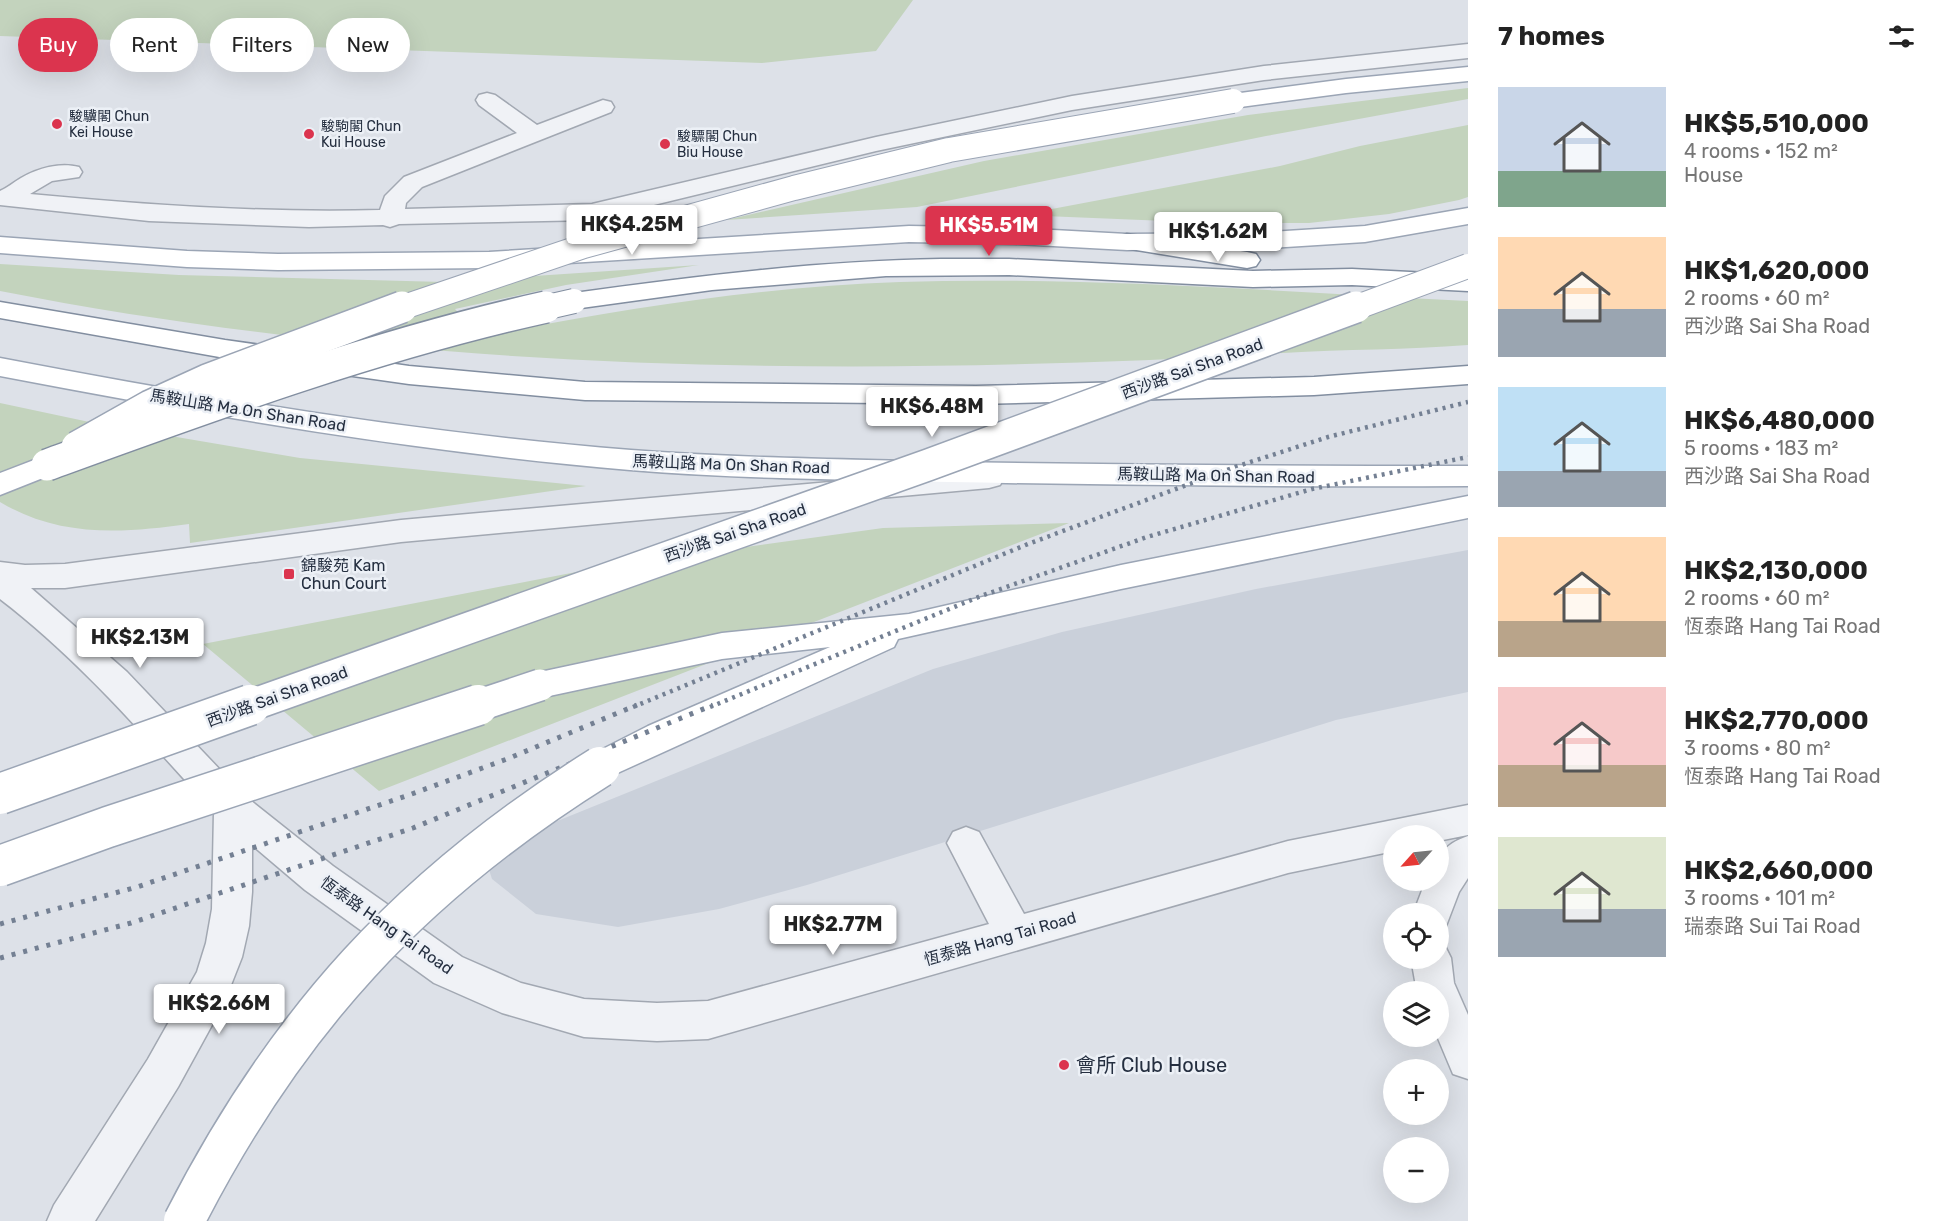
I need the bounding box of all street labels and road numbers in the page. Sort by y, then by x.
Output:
street label: 西沙路 Sai Sha Road [1119,334,1265,403]
street label: 馬鞍山路 Ma On Shan Road [149,386,347,435]
street label: 馬鞍山路 Ma On Shan Road [632,452,830,477]
street label: 馬鞍山路 Ma On Shan Road [1117,464,1315,487]
street label: 西沙路 Sai Sha Road [662,499,809,566]
street label: 西沙路 Sai Sha Road [204,662,350,731]
street label: 恆泰路 Hang Tai Road [317,873,457,978]
street label: 恆泰路 Hang Tai Road [922,908,1078,969]

